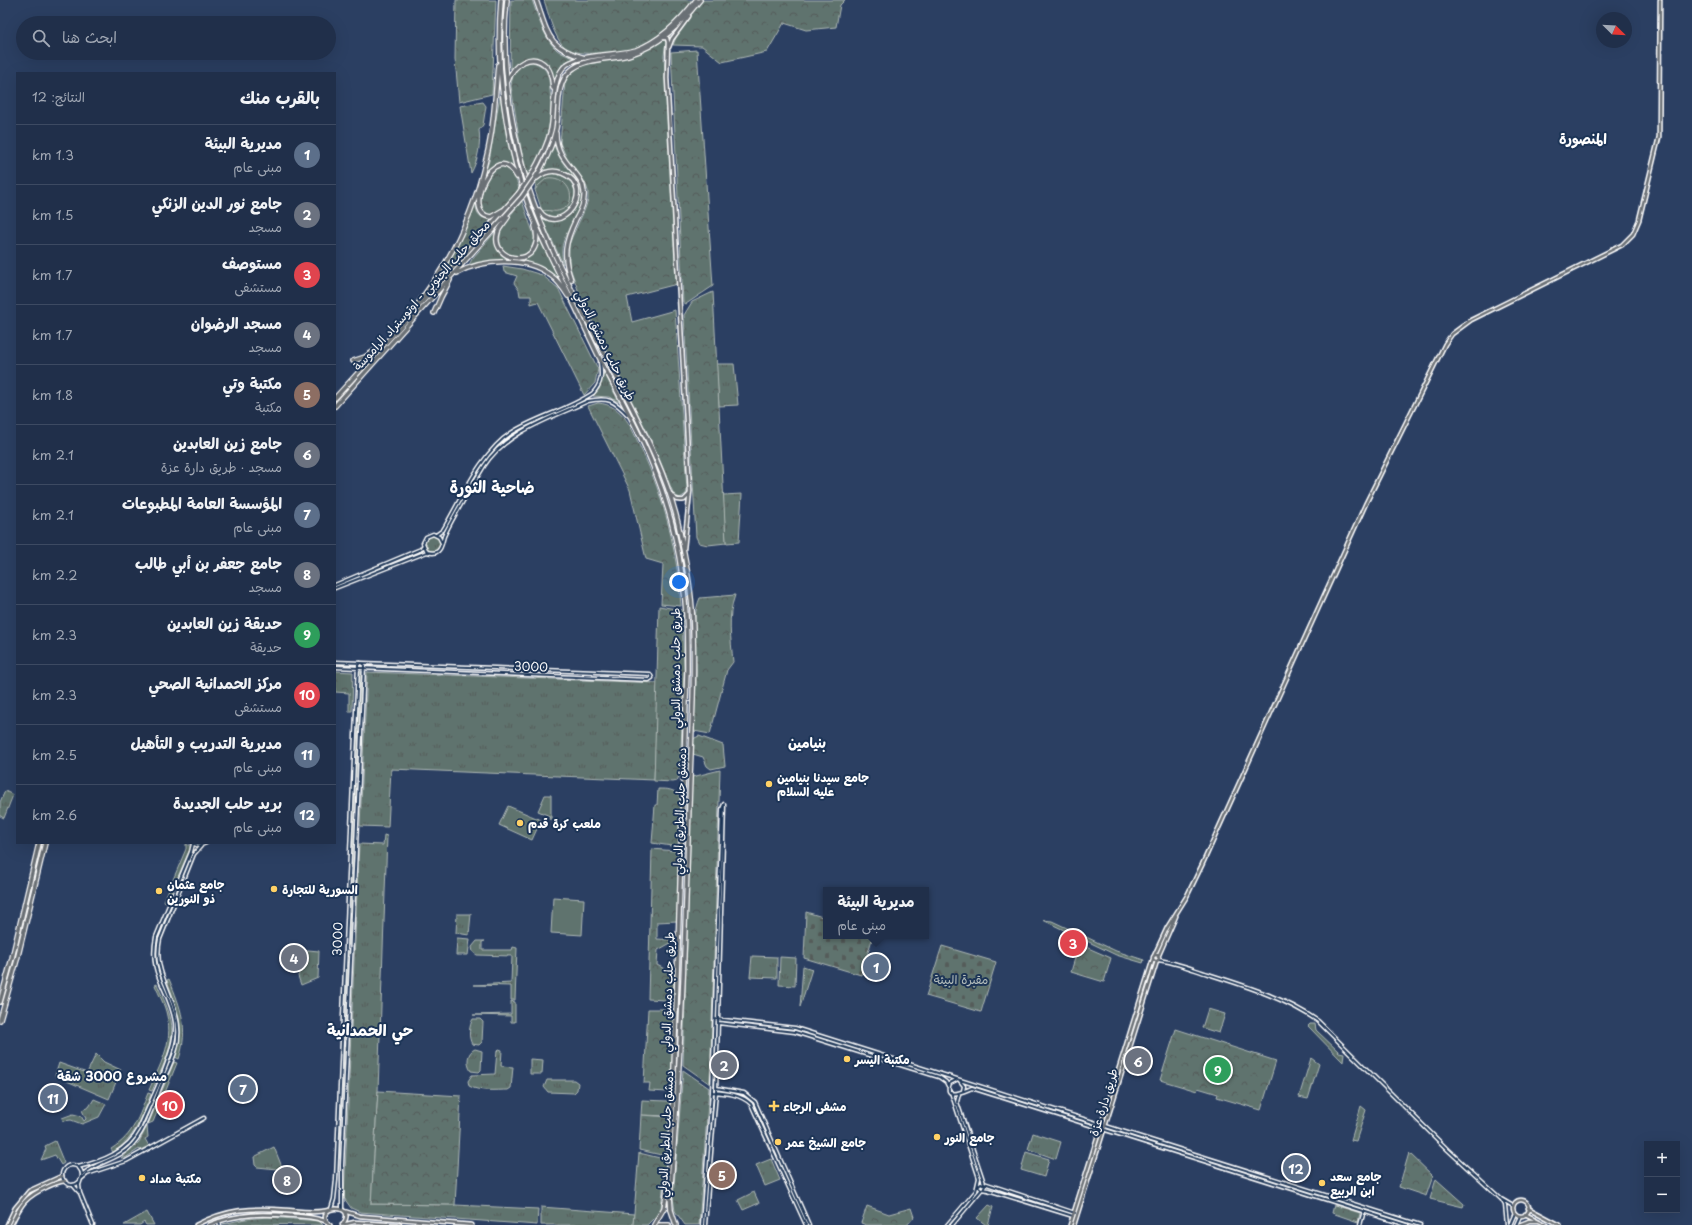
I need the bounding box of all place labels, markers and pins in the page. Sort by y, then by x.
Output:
place label: جامع سيدنا بنيامين عليه السلام [777,768,869,801]
marker: جامع سيدنا بنيامين عليه السلام [764,779,774,789]
place label: ملعب كرة قدم [528,814,601,833]
marker: ملعب كرة قدم [515,818,525,828]
place label: جامع عثمان ذو النورين [167,875,225,907]
place label: السورية للتجارة [282,880,358,898]
marker: السورية للتجارة [269,884,279,894]
marker: جامع عثمان ذو النورين [154,886,164,896]
pin: 3 [1060,928,1086,958]
pin: 4 [281,943,307,973]
pin: 1 [863,952,889,982]
pin: 6 [1125,1046,1151,1076]
pin: 2 [711,1050,737,1080]
place label: مكتبة اليسر [854,1050,910,1068]
marker: مكتبة اليسر [842,1054,852,1064]
pin: 9 [1205,1055,1231,1085]
pin: 7 [230,1074,256,1104]
pin: 11 [40,1083,66,1113]
pin: 10 [157,1090,183,1120]
place label: مشفى الرجاء [783,1097,847,1115]
marker: مشفى الرجاء [768,1100,780,1112]
place label: جامع النور [944,1128,995,1147]
marker: جامع النور [932,1132,942,1142]
place label: جامع الشيخ عمر [785,1133,866,1152]
marker: جامع الشيخ عمر [773,1137,783,1147]
pin: 12 [1283,1153,1309,1183]
pin: 5 [709,1160,735,1190]
pin: 8 [274,1165,300,1195]
place label: جامع سعد ابن الربيع [1330,1167,1382,1200]
place label: مكتبة مداد [150,1169,201,1187]
marker: مكتبة مداد [137,1173,147,1183]
marker: جامع سعد ابن الربيع [1317,1178,1327,1188]

